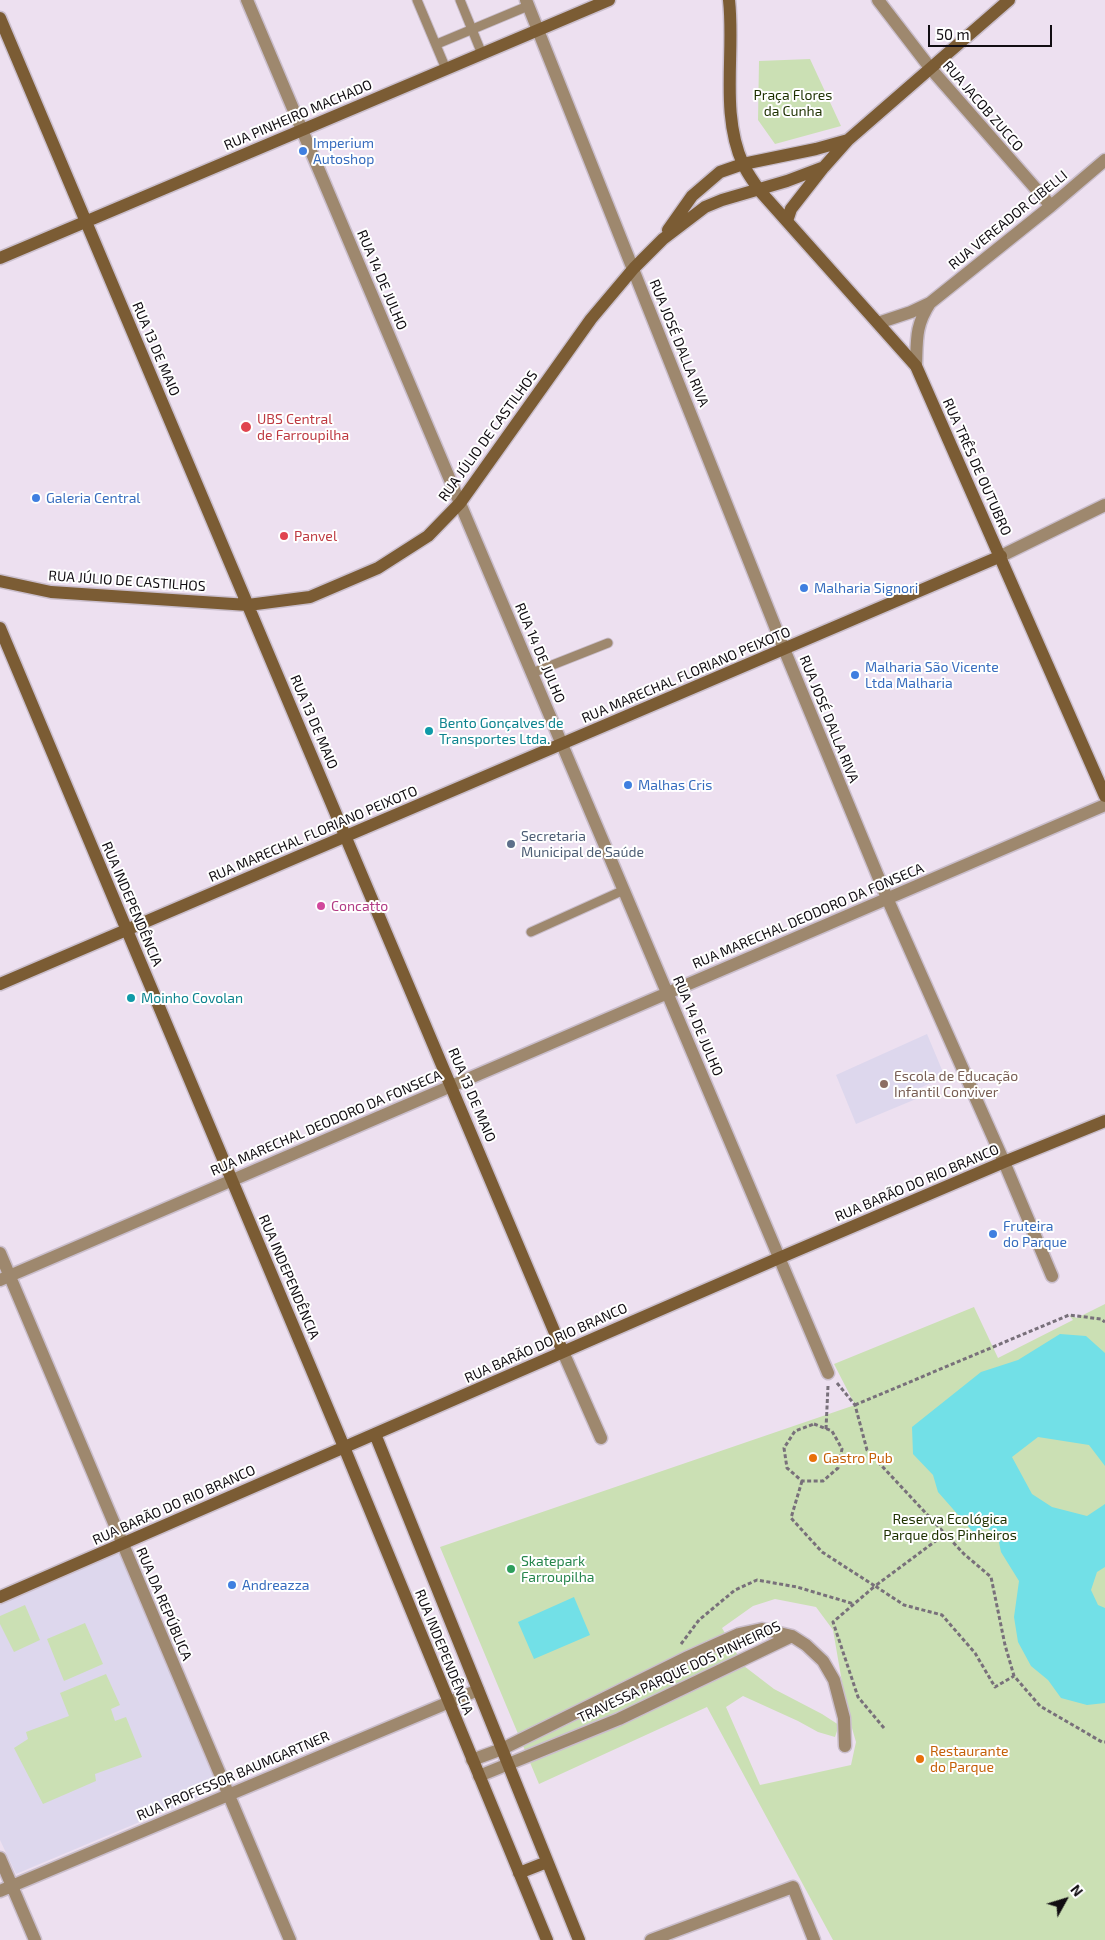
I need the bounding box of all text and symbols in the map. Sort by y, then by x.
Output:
scale bar [930,15,1054,47]
text: 50 m [936,25,970,43]
street label: RUA JACOB ZUCCO [939,57,1027,155]
street label: RUA PINHEIRO MACHADO [221,76,375,154]
park label: Praça Flores da Cunha [754,87,832,120]
place label: Imperium Autoshop [313,135,374,168]
marker: Imperium Autoshop [297,145,309,157]
street label: RUA VEREADOR CIBELLI [945,167,1071,273]
street label: RUA 14 DE JULHO [353,227,411,333]
street label: RUA JOSÉ DALLA RIVA [646,277,712,409]
street label: RUA 13 DE MAIO [129,299,183,399]
street label: RUA JÚLIO DE CASTILHOS [435,367,541,505]
street label: RUA TRÊS DE OUTUBRO [939,396,1015,538]
place label: UBS Central de Farroupilha [257,411,349,444]
marker: UBS Central de Farroupilha [239,420,253,434]
place label: Galeria Central [46,490,140,506]
marker: Galeria Central [30,492,42,504]
place label: Panvel [294,528,337,544]
marker: Panvel [278,530,290,542]
street label: RUA JÚLIO DE CASTILHOS [48,567,206,595]
place label: Malharia Signori [814,580,918,596]
marker: Malharia Signori [798,582,810,594]
street label: RUA 14 DE JULHO [511,600,569,706]
street label: RUA MARECHAL FLORIANO PEIXOTO [579,623,793,727]
street label: RUA JOSÉ DALLA RIVA [796,653,862,785]
place label: Malharia São Vicente Ltda Malharia [865,659,999,692]
marker: Malharia São Vicente Ltda Malharia [849,669,861,681]
street label: RUA 13 DE MAIO [287,672,341,772]
place label: Bento Gonçalves de Transportes Ltda. [439,715,564,748]
marker: Bento Gonçalves de Transportes Ltda. [423,725,435,737]
place label: Malhas Cris [638,777,712,793]
marker: Malhas Cris [622,779,634,791]
street label: RUA MARECHAL FLORIANO PEIXOTO [206,782,420,886]
place label: Secretaria Municipal de Saúde [521,828,644,860]
marker: Secretaria Municipal de Saúde [505,838,517,850]
street label: RUA INDEPENDÊNCIA [98,839,166,969]
street label: RUA MARECHAL DEODORO DA FONSECA [690,859,926,973]
place label: Concatto [331,898,388,914]
marker: Concatto [315,900,327,912]
street label: RUA 14 DE JULHO [669,973,727,1079]
place label: Moinho Covolan [141,990,243,1006]
marker: Moinho Covolan [125,992,137,1004]
street label: RUA 13 DE MAIO [445,1045,499,1145]
street label: RUA MARECHAL DEODORO DA FONSECA [208,1066,444,1180]
place label: Escola de Educação Infantil Conviver [894,1068,1018,1100]
marker: Escola de Educação Infantil Conviver [878,1078,890,1090]
street label: RUA BARÃO DO RIO BRANCO [832,1141,1002,1225]
street label: RUA INDEPENDÊNCIA [255,1212,323,1342]
place label: Fruteira do Parque [1003,1218,1067,1250]
marker: Fruteira do Parque [987,1228,999,1240]
street label: RUA BARÃO DO RIO BRANCO [462,1299,630,1387]
place label: Gastro Pub [823,1450,893,1466]
marker: Gastro Pub [807,1452,819,1464]
street label: RUA BARÃO DO RIO BRANCO [90,1461,258,1549]
park label: Reserva Ecológica Parque dos Pinheiros [883,1511,1017,1544]
street label: RUA DA REPÚBLICA [133,1545,195,1663]
place label: Skatepark Farroupilha [521,1553,594,1585]
marker: Skatepark Farroupilha [505,1563,517,1575]
place label: Andreazza [242,1577,309,1593]
marker: Andreazza [226,1579,238,1591]
street label: RUA INDEPENDÊNCIA [411,1587,477,1717]
street label: TRAVESSA PARQUE DOS PINHEIROS [575,1618,783,1726]
street label: RUA PROFESSOR BAUMGARTNER [134,1728,332,1824]
place label: Restaurante do Parque [930,1743,1008,1775]
marker: Restaurante do Parque [914,1753,926,1765]
north arrow [1040,1875,1090,1925]
text: N [1067,1881,1087,1900]

